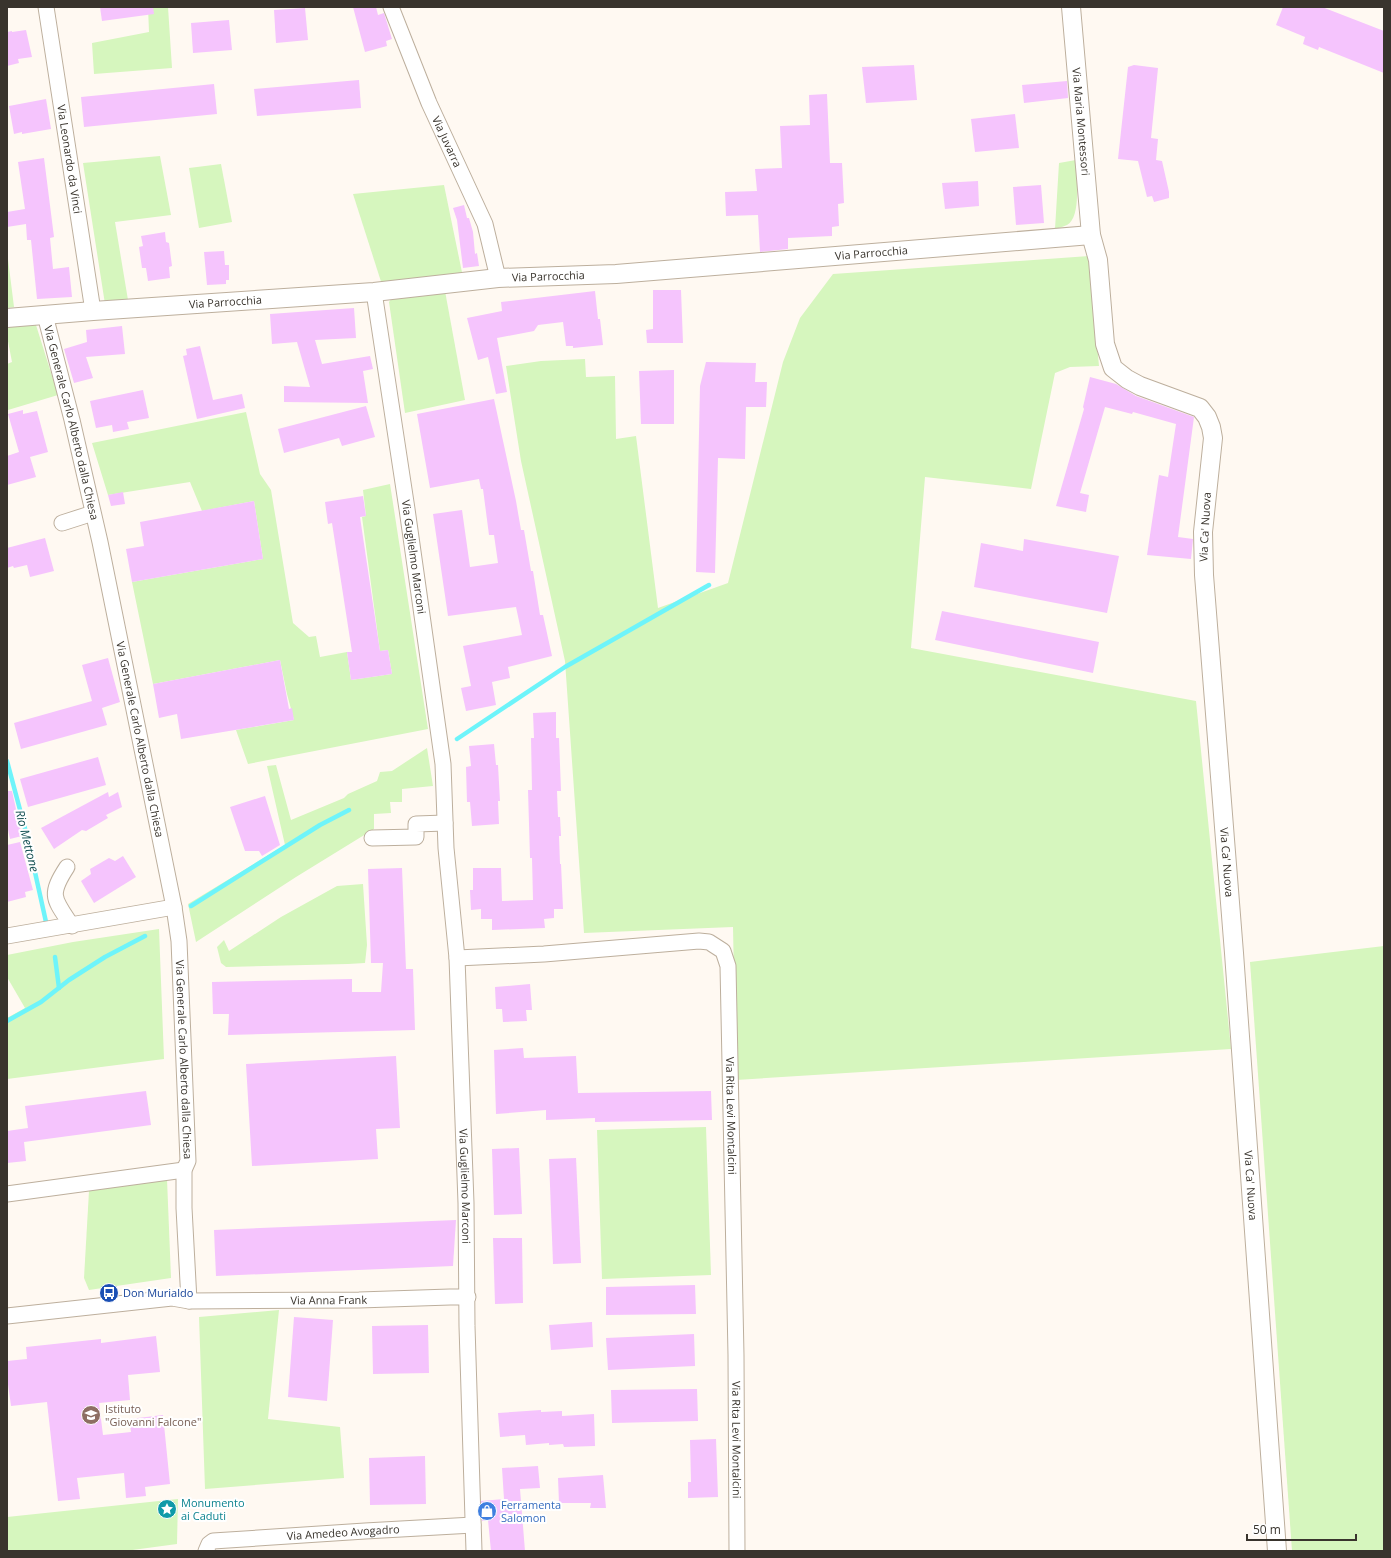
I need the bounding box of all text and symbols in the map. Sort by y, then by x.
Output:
street label: Via Maria Montessori [1069,67,1094,176]
street label: Via Leonardo da Vinci [54,103,86,215]
street label: Via Juvarra [429,114,466,170]
street label: Via Parrocchia [834,242,908,263]
street label: Via Parrocchia [512,267,585,285]
street label: Via Parrocchia [188,292,262,311]
street label: Via Generale Carlo Alberto dalla Chiesa [41,324,103,521]
street label: Via Ca' Nuova [1195,492,1214,562]
street label: Via Guglielmo Marconi [399,499,430,615]
street label: Via Generale Carlo Alberto dalla Chiesa [113,640,168,839]
water label: Rio Mettone [12,808,43,874]
street label: Via Ca' Nuova [1217,827,1238,898]
street label: Via Generale Carlo Alberto dalla Chiesa [173,959,196,1160]
street label: Via Rita Levi Montalcini [723,1057,740,1175]
street label: Via Guglielmo Marconi [456,1128,474,1244]
street label: Via Ca' Nuova [1241,1150,1261,1221]
bus stop icon: Don Murialdo [98,1282,120,1304]
place label: Don Murialdo [123,1285,194,1300]
street label: Via Anna Frank [290,1292,368,1307]
street label: Via Rita Levi Montalcini [729,1381,745,1499]
place label: Istituto "Giovanni Falcone" [105,1401,201,1429]
school or university icon: Istituto "Giovanni Falcone" [80,1404,102,1426]
place label: Monumento ai Caduti [181,1495,245,1523]
place label: Ferramenta Salomon [501,1497,561,1525]
place icon: Monumento ai Caduti [156,1498,178,1520]
shop icon: Ferramenta Salomon [476,1500,498,1522]
scale bar [1247,1516,1356,1542]
street label: Via Amedeo Avogadro [286,1521,400,1543]
text: 50 m [1253,1521,1281,1538]

